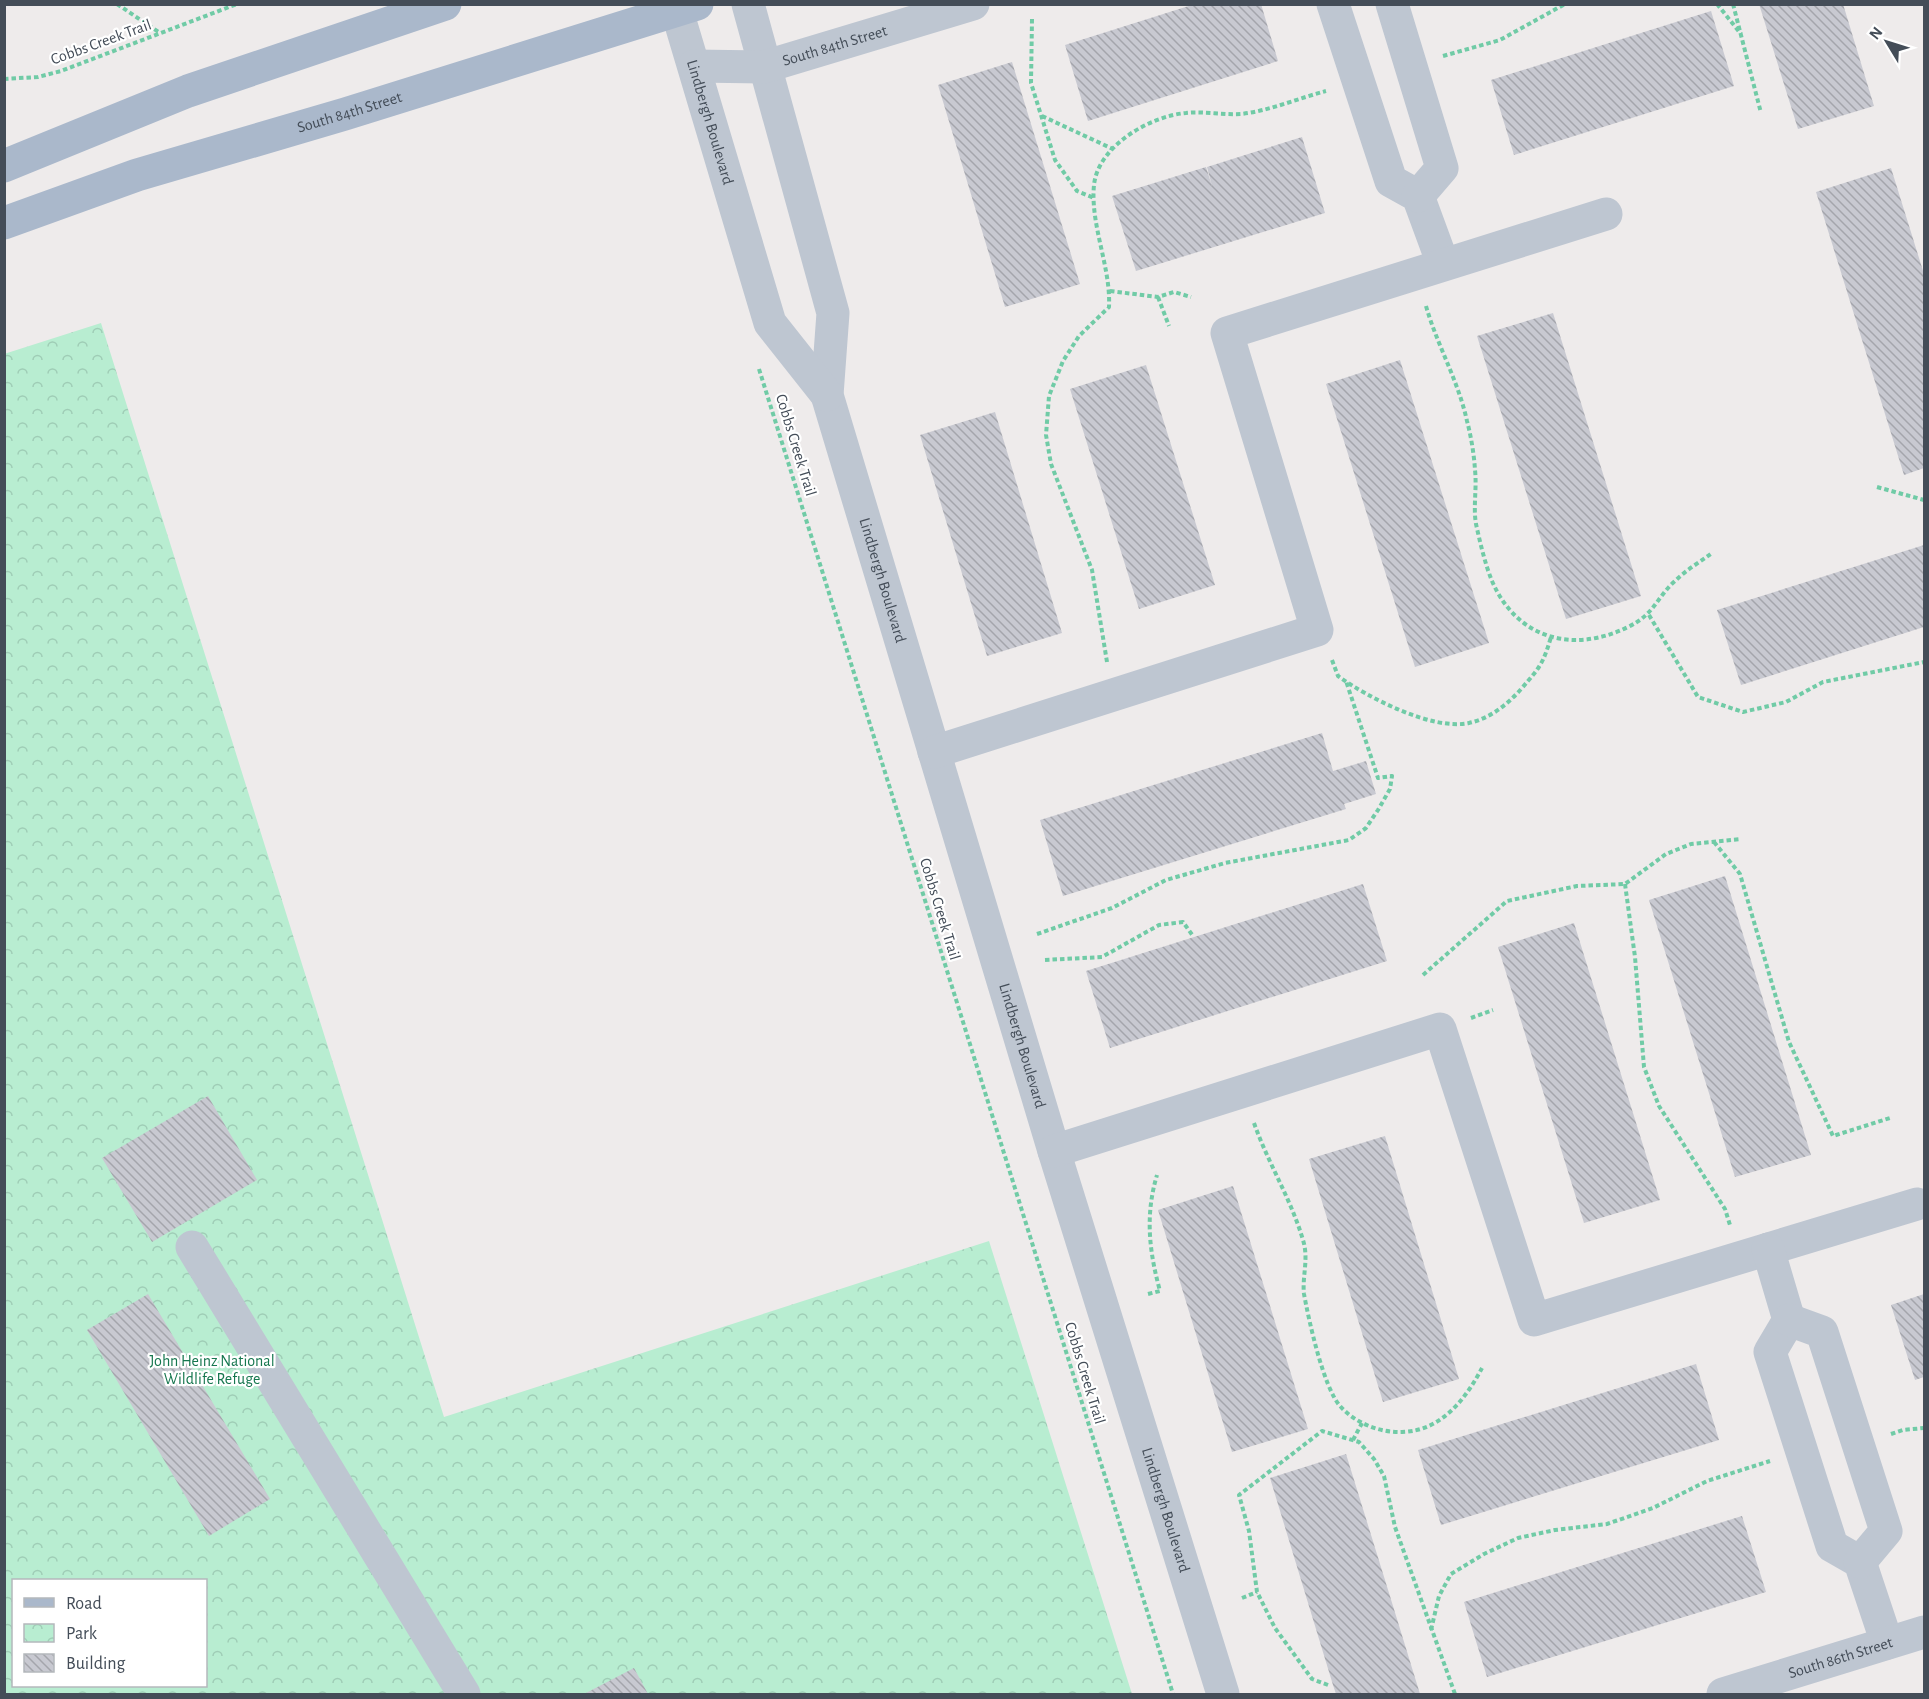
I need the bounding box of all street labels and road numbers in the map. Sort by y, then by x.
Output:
street label: Cobbs Creek Trail [49,16,153,68]
street label: South 84th Street [781,22,889,69]
street label: Lindbergh Boulevard [684,58,736,187]
street label: South 84th Street [295,89,404,136]
street label: Cobbs Creek Trail [773,392,819,498]
street label: Lindbergh Boulevard [856,516,909,645]
street label: Cobbs Creek Trail [917,856,963,962]
street label: Lindbergh Boulevard [996,981,1049,1110]
street label: Cobbs Creek Trail [1062,1320,1108,1426]
street label: Lindbergh Boulevard [1139,1446,1193,1574]
street label: South 86th Street [1786,1634,1895,1681]

